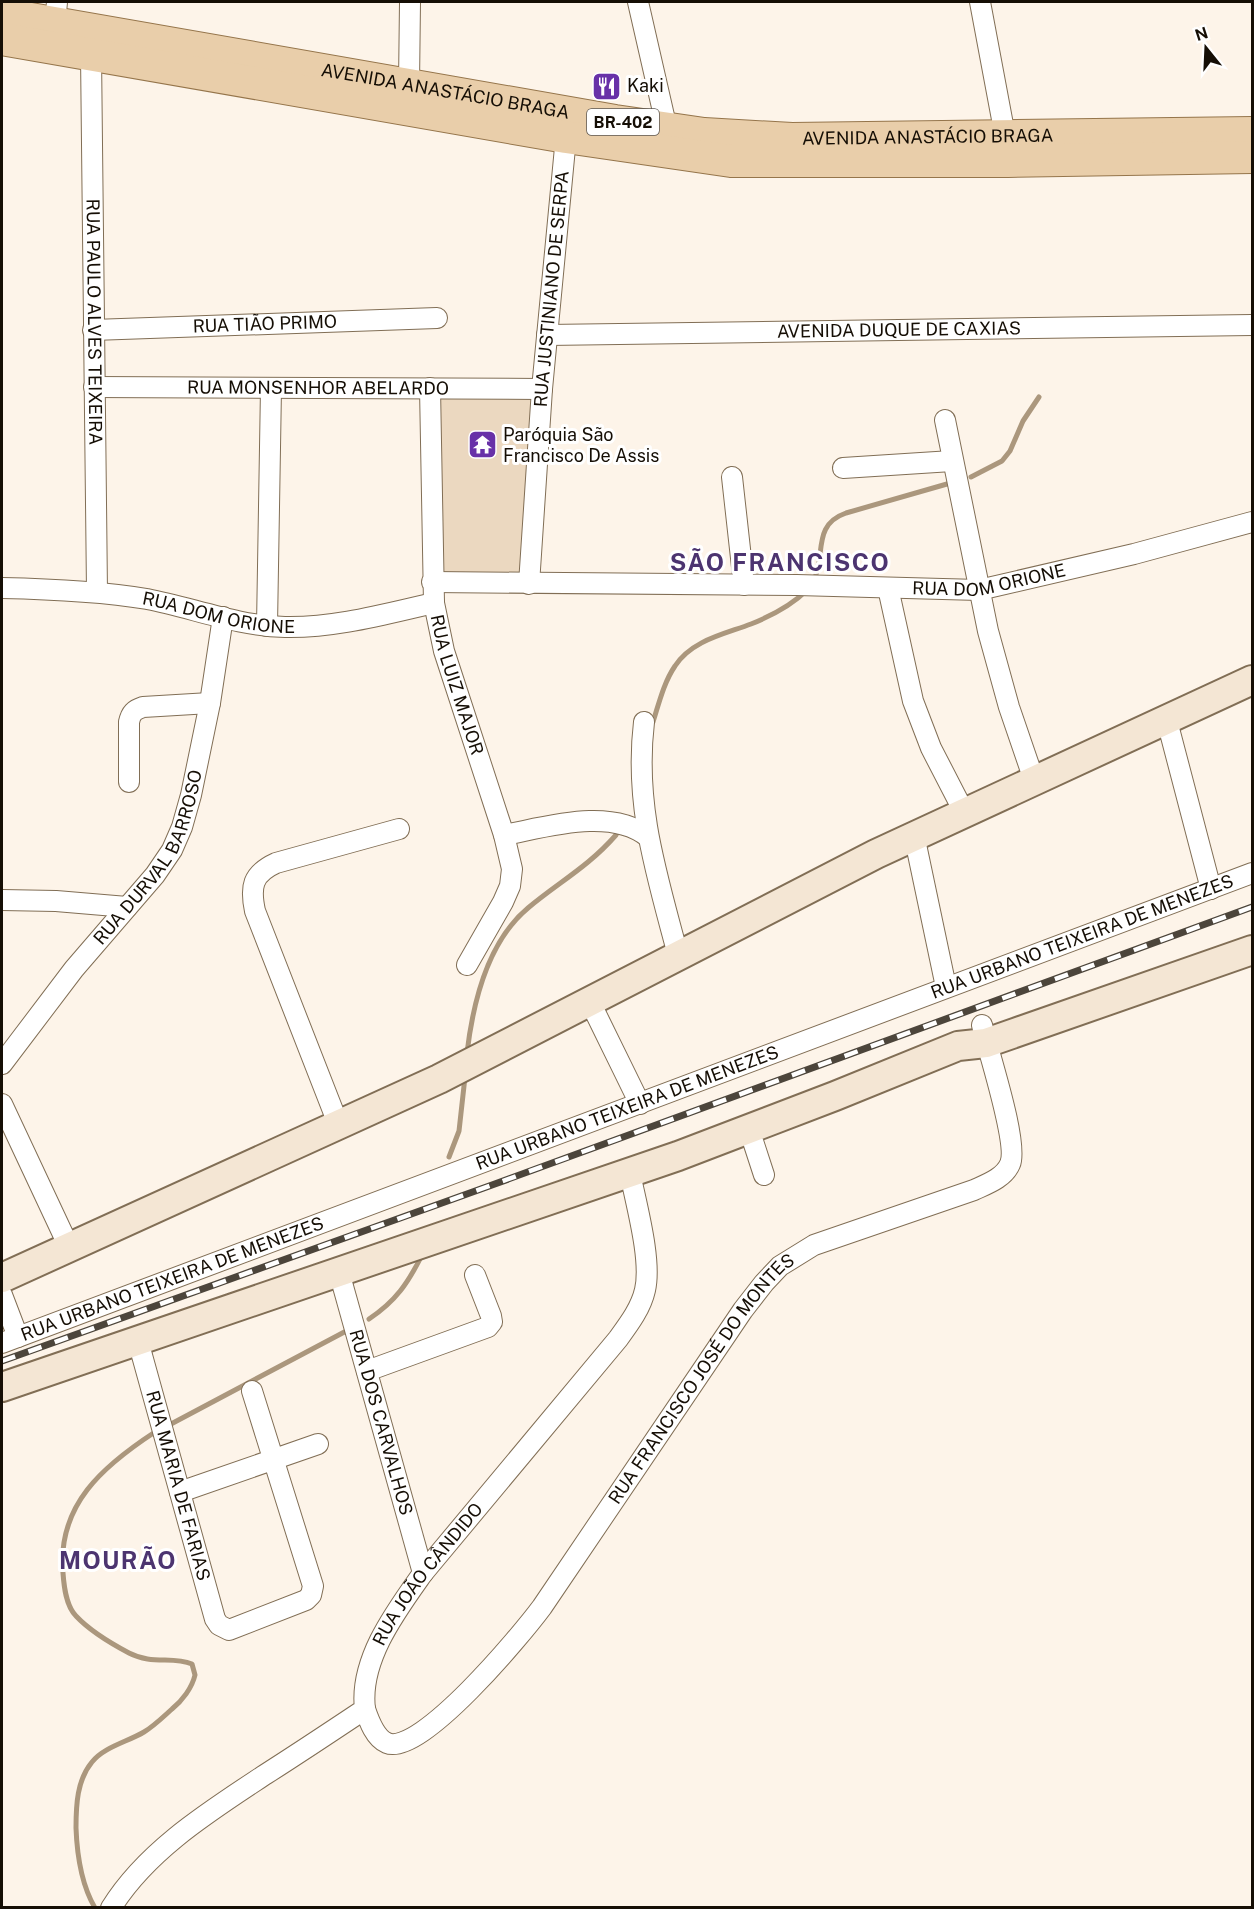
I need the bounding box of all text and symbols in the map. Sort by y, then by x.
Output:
north arrow [1176,18,1236,78]
text: N [1193,23,1210,45]
street label: AVENIDA ANASTÁCIO BRAGA [320,59,571,123]
restaurant icon: Kaki [590,70,622,102]
place label: Kaki [627,75,664,96]
road number: BR-402 [587,109,659,135]
street label: AVENIDA ANASTÁCIO BRAGA [802,125,1054,149]
street label: RUA JUSTINIANO DE SERPA [530,169,573,408]
street label: RUA PAULO ALVES TEIXEIRA [83,199,106,446]
street label: RUA TIÃO PRIMO [192,310,337,337]
street label: AVENIDA DUQUE DE CAXIAS [777,317,1021,342]
street label: RUA MONSENHOR ABELARDO [187,376,449,399]
place label: Paróquia São Francisco De Assis [503,424,659,466]
temple icon: Paróquia São Francisco De Assis [466,429,498,461]
district label: SÃO FRANCISCO [670,547,890,576]
street label: RUA DOM ORIONE [912,559,1068,600]
street label: RUA DOM ORIONE [141,587,295,637]
street label: RUA LUIZ MAJOR [427,613,488,758]
street label: RUA DURVAL BARROSO [89,768,206,949]
street label: RUA URBANO TEIXEIRA DE MENEZES [928,870,1236,1003]
street label: RUA URBANO TEIXEIRA DE MENEZES [473,1041,781,1174]
street label: RUA URBANO TEIXEIRA DE MENEZES [18,1212,326,1345]
street label: RUA FRANCISCO JOSÉ DO MONTES [604,1249,798,1508]
street label: RUA DOS CARVALHOS [346,1327,417,1517]
street label: RUA MARIA DE FARIAS [142,1388,215,1583]
street label: RUA JOÃO CÂNDIDO [368,1498,487,1649]
district label: MOURÃO [59,1545,177,1574]

